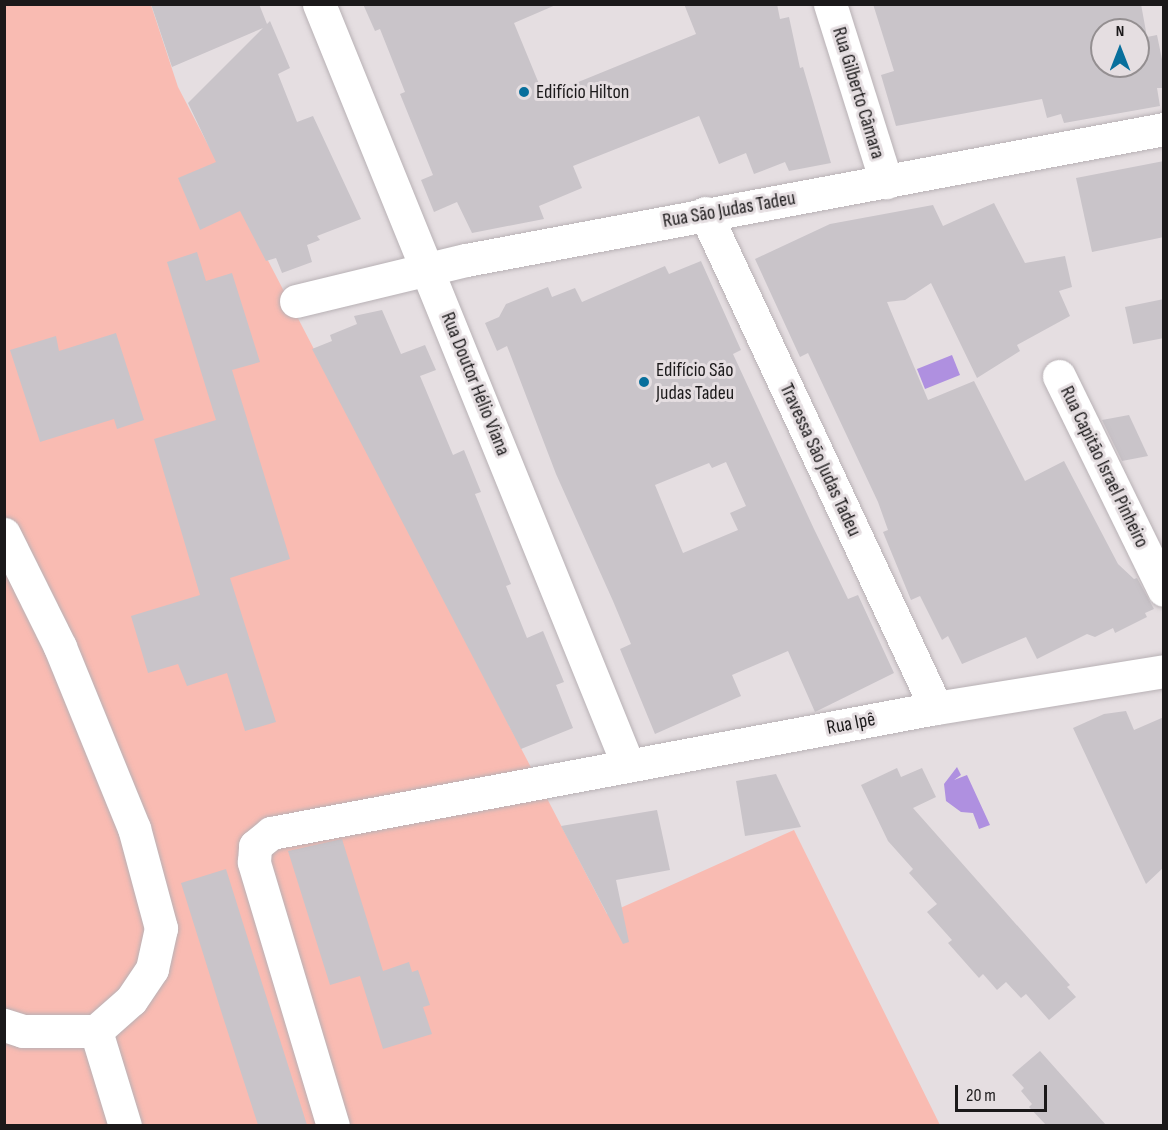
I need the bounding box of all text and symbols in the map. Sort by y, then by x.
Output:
north arrow [1090,18,1150,78]
text: N [1116,22,1124,41]
street label: Rua Gilberto Câmara [827,24,889,162]
place label: Edifício Hilton [536,80,629,104]
marker: Edifício Hilton [517,85,531,99]
street label: Rua São Judas Tadeu [661,187,797,233]
street label: Rua Doutor Hélio Viana [435,309,515,459]
place label: Edifício São Judas Tadeu [656,358,734,405]
marker: Edifício São Judas Tadeu [637,375,651,389]
street label: Travessa São Judas Tadeu [774,380,866,540]
street label: Rua Capitão Israel Pinheiro [1054,382,1154,552]
street label: Rua Ipê [825,708,877,740]
scale bar [958,1073,1050,1111]
text: 20 m [966,1085,996,1106]

